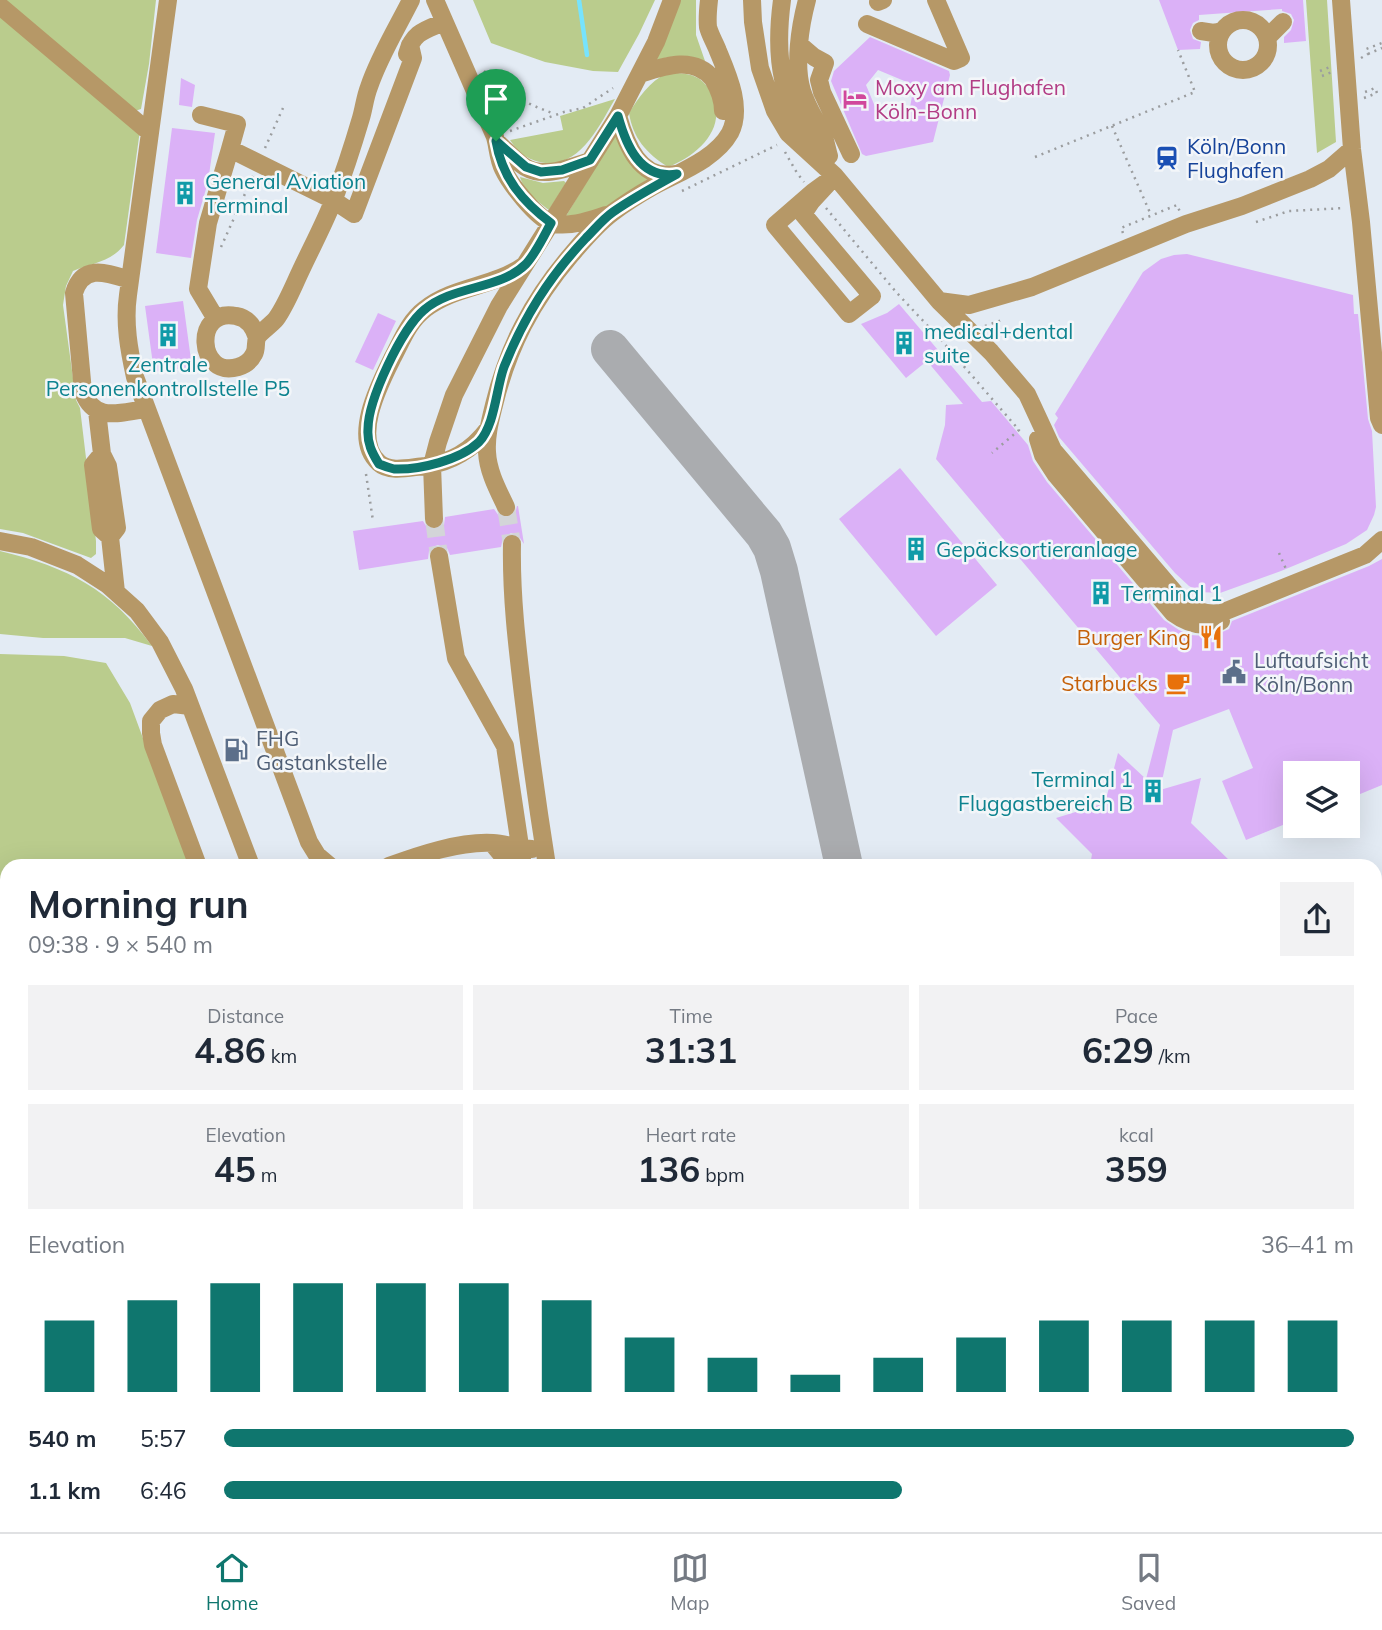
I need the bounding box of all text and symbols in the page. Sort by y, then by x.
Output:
pin [466,69,526,141]
place label: Moxy am Flughafen Köln-Bonn [875,74,1066,124]
icon: arrive [477,80,515,118]
hotel icon: Moxy am Flughafen Köln-Bonn [841,85,869,113]
place label: Köln/Bonn Flughafen [1187,133,1286,183]
station icon: Köln/Bonn Flughafen [1153,144,1181,172]
place label: General Aviation Terminal [205,168,366,218]
building icon: General Aviation Terminal [171,179,199,207]
place label: medical+dental suite [924,318,1073,368]
building icon: Zentrale Personenkontrollstelle P5 [154,321,182,349]
building icon: medical+dental suite [890,329,918,357]
place label: Zentrale Personenkontrollstelle P5 [46,351,290,401]
building icon: Gepäcksortieranlage [902,535,930,563]
place label: Gepäcksortieranlage [936,536,1137,562]
building icon: Terminal 1 [1087,579,1115,607]
place label: Terminal 1 [1121,580,1223,606]
restaurant icon: Burger King [1197,623,1225,651]
place label: Burger King [1077,624,1191,650]
place label: Luftaufsicht Köln/Bonn [1254,647,1368,697]
public building icon: Luftaufsicht Köln/Bonn [1220,658,1248,686]
cafe icon: Starbucks [1164,669,1192,697]
place label: Starbucks [1061,670,1158,696]
place label: FHG Gastankstelle [256,725,388,775]
fuel station icon: FHG Gastankstelle [222,736,250,764]
map controls [1283,761,1360,838]
button: layers [1283,761,1360,838]
place label: Terminal 1 Fluggastbereich B [958,766,1133,816]
building icon: Terminal 1 Fluggastbereich B [1139,777,1167,805]
text: Morning run [28,880,249,928]
button: share [1280,882,1354,956]
text: 09:38 · 9 × 540 m [28,930,213,959]
text: Distance [207,1004,284,1028]
text: Time [669,1004,713,1028]
text: Pace [1115,1004,1158,1028]
text: 4.86 [194,1028,266,1072]
text: 31:31 [645,1028,737,1072]
text: 6:29 [1082,1028,1154,1072]
text: km [266,1044,297,1068]
text: /km [1154,1044,1191,1068]
text: Elevation [205,1123,286,1147]
text: Heart rate [646,1123,736,1147]
text: kcal [1119,1123,1154,1147]
text: 45 [214,1147,256,1191]
text: 136 [637,1147,700,1191]
text: 359 [1105,1147,1168,1191]
text: m [256,1163,278,1187]
text: bpm [700,1163,745,1187]
text: Elevation [28,1230,125,1259]
text: 36–41 m [1261,1230,1354,1259]
text: 540 m [28,1424,96,1453]
text: 5:57 [140,1424,187,1453]
text: 1.1 km [28,1476,101,1505]
text: 6:46 [140,1476,187,1505]
tab: Home [206,1549,258,1615]
tab: Map [670,1549,709,1615]
tab: Saved [1121,1549,1176,1615]

